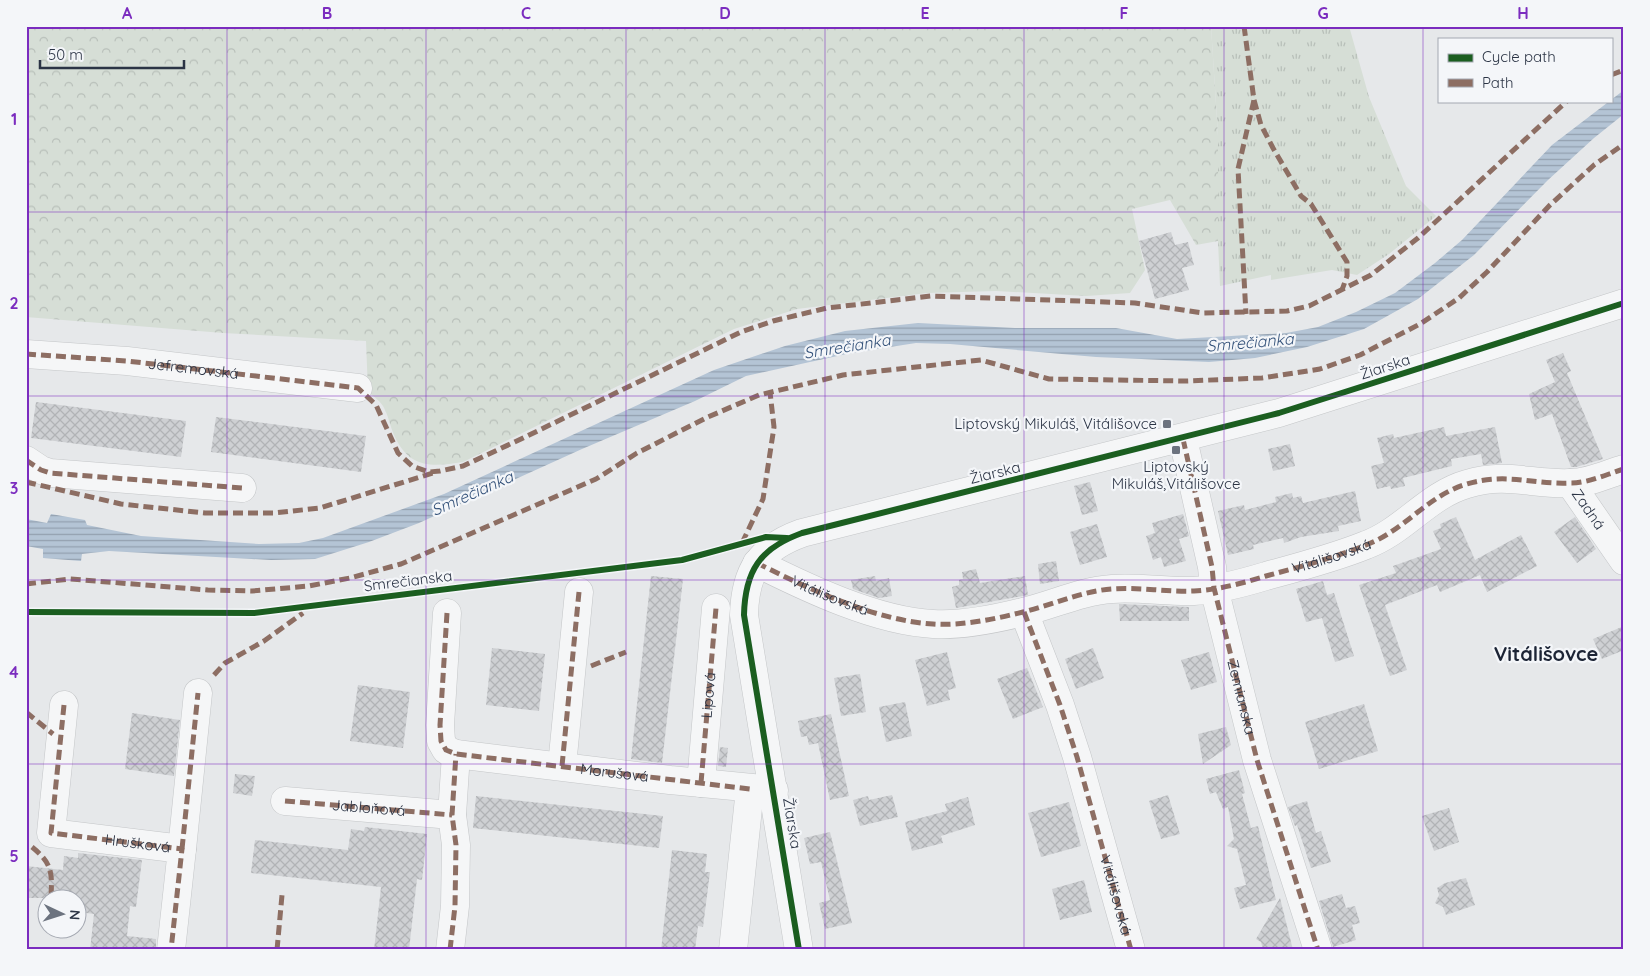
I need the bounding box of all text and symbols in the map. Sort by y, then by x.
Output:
text: A [122,3,133,23]
text: B [322,3,332,23]
text: C [521,3,531,23]
text: D [719,3,731,23]
text: E [920,3,930,23]
text: F [1120,3,1129,23]
text: G [1317,3,1329,23]
text: H [1517,3,1529,23]
scale bar [40,38,184,70]
legend [1438,38,1612,102]
text: 50 m [48,45,83,64]
text: Cycle path [1482,47,1556,66]
text: Path [1482,73,1514,92]
text: 1 [11,109,17,129]
text: 2 [9,293,19,313]
water label: Smrečianka [1206,328,1296,356]
water label: Smrečianka [802,329,893,363]
street label: Žiarska [1357,349,1412,384]
street label: Jefremovská [147,354,240,383]
place label: Liptovský Mikuláš, Vitálišovce [954,414,1157,433]
marker: Liptovský Mikuláš, Vitálišovce [1161,418,1173,430]
marker: Liptovský Mikuláš,Vitálišovce [1170,444,1182,456]
street label: Žiarska [967,457,1022,488]
place label: Liptovský Mikuláš,Vitálišovce [1112,457,1240,493]
water label: Smrečianka [428,466,517,520]
text: 3 [10,478,18,498]
street label: Zadná [1568,485,1609,533]
street label: Vitálišovská [1290,534,1374,578]
street label: Smrečianska [363,566,453,595]
street label: Vitálišovská [788,571,871,619]
district label: Vitálišovce [1494,641,1598,666]
street label: Zemianska [1223,658,1260,737]
text: 4 [9,662,19,682]
street label: Lipová [697,671,719,719]
street label: Morušová [579,759,650,786]
street label: Jabloňová [331,795,406,820]
street label: Žiarska [779,796,806,850]
street label: Hrušková [104,830,172,857]
text: 5 [9,846,19,866]
street label: Vitálišovská [1096,853,1136,937]
north arrow [38,888,88,938]
text: N [66,909,84,921]

